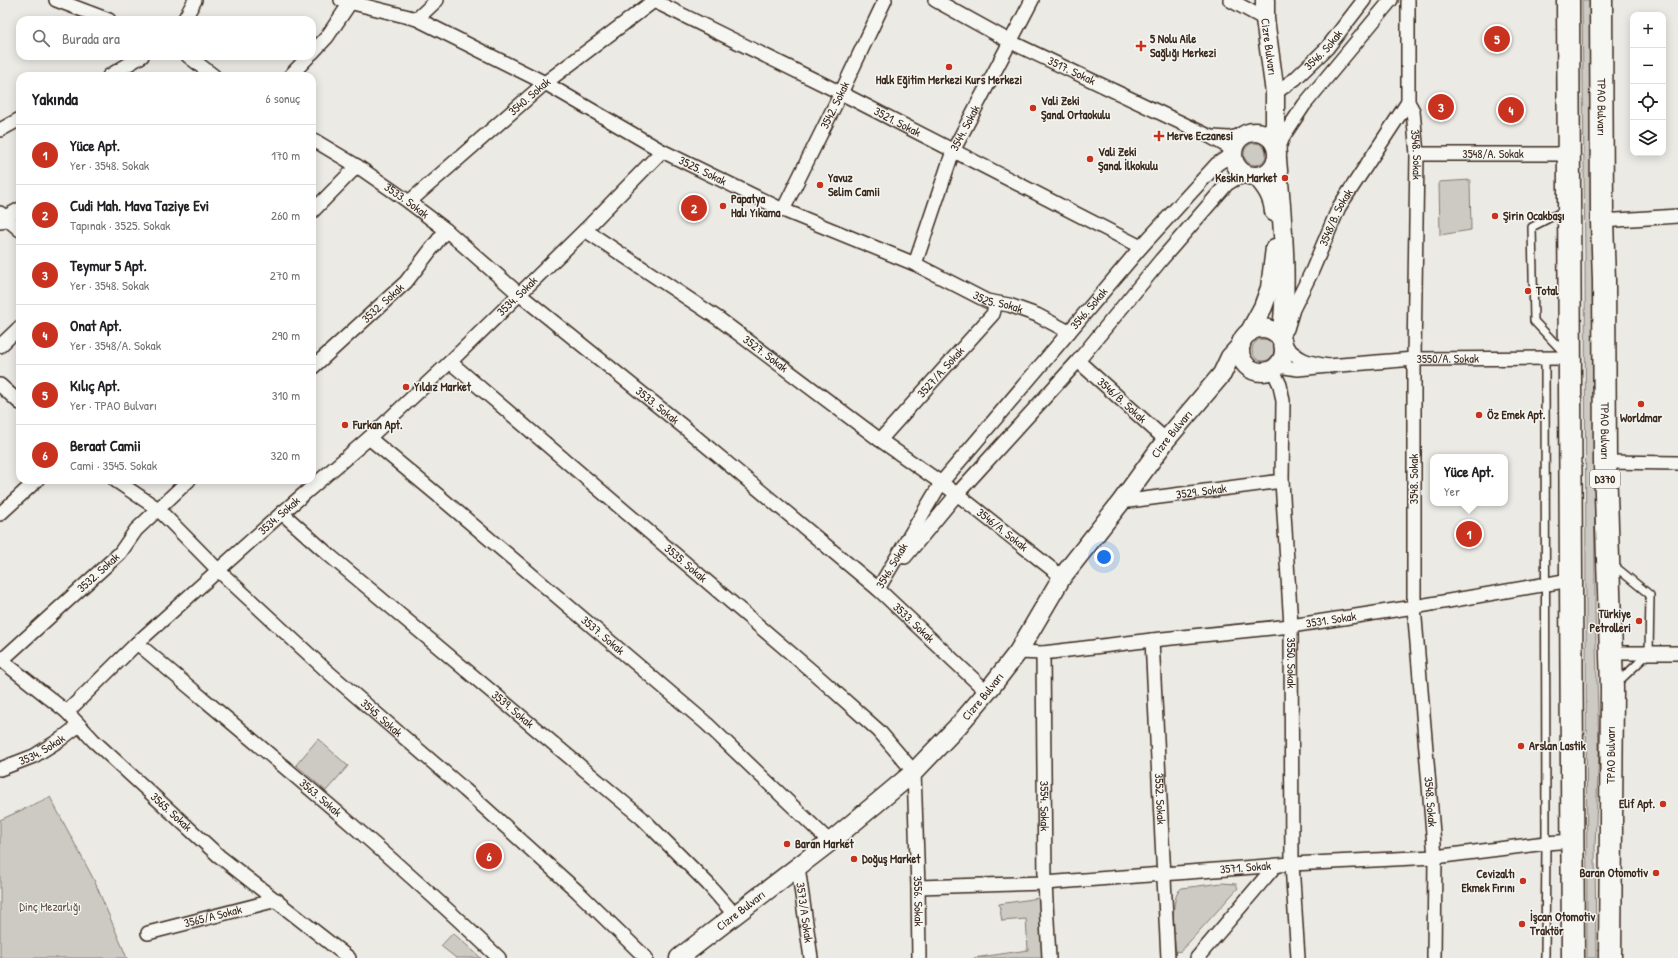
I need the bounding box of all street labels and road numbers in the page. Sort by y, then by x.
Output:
street label: Cizre Bulvarı [1257,17,1282,76]
street label: 3546. Sokak [1300,26,1346,74]
street label: 3517. Sokak [1045,52,1099,89]
street label: 3540. Sokak [504,73,554,119]
street label: 3542. Sokak [816,78,853,132]
street label: TPAO Bulvarı [1593,78,1611,136]
street label: 3521. Sokak [871,102,924,141]
street label: 3544. Sokak [945,102,984,154]
street label: 3548. Sokak [1407,129,1426,180]
street label: 3548/A. Sokak [1462,145,1524,162]
street label: 3525. Sokak [676,151,730,189]
street label: 3533. Sokak [381,178,433,222]
street label: 3548/B. Sokak [1314,185,1357,249]
street label: 3534. Sokak [493,272,541,320]
street label: 3532. Sokak [358,279,407,327]
street label: 3546. Sokak [1066,284,1111,333]
street label: 3525. Sokak [970,286,1026,317]
street label: 3527. Sokak [740,331,792,376]
street label: 3527/A. Sokak [913,343,968,401]
street label: 3550/A. Sokak [1417,350,1479,367]
street label: 3546/B. Sokak [1094,373,1151,427]
street label: 3533. Sokak [632,382,683,428]
street label: TPAO Bulvarı [1597,402,1614,460]
street label: Cizre Bulvarı [1147,406,1196,461]
street label: 3548. Sokak [1405,454,1422,504]
road number: D370 [1590,470,1620,488]
street label: 3529. Sokak [1175,479,1228,503]
street label: 3534. Sokak [254,492,303,539]
street label: 3546/A. Sokak [973,504,1032,555]
street label: 3535. Sokak [661,540,711,586]
street label: 3546. Sokak [871,540,911,591]
street label: 3532. Sokak [73,549,123,596]
street label: 3533. Sokak [889,598,939,646]
street label: 3531. Sokak [1305,607,1357,632]
street label: 3537. Sokak [578,612,629,658]
street label: 3550. Sokak [1283,637,1300,689]
street label: Cizre Bulvarı [958,669,1007,724]
street label: 3539. Sokak [488,686,538,732]
street label: 3545. Sokak [357,695,406,741]
street label: TPAO Bulvarı [1602,726,1619,784]
street label: 3534. Sokak [16,730,68,769]
street label: 3552. Sokak [1151,773,1170,825]
street label: 3563. Sokak [296,774,346,820]
street label: 3548. Sokak [1420,776,1441,828]
street label: 3554. Sokak [1036,781,1054,831]
street label: 3565. Sokak [147,788,196,835]
street label: 3571. Sokak [1219,857,1271,878]
street label: 3556. Sokak [910,875,928,927]
street label: 3573/A Sokak [792,881,818,944]
street label: Cizre Bulvarı [713,886,769,934]
street label: 3565/A Sokak [182,900,244,931]

